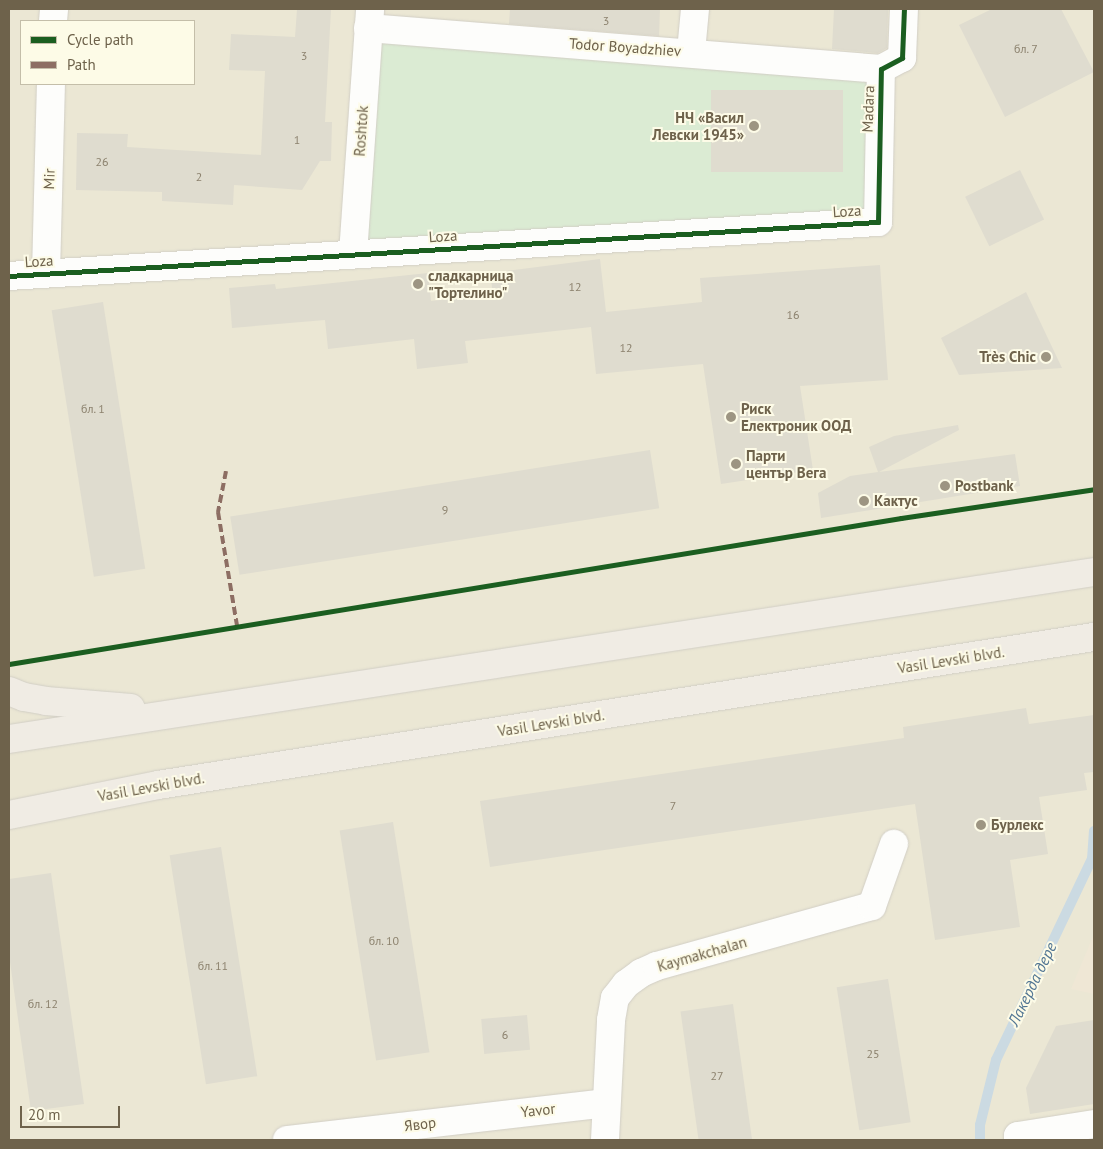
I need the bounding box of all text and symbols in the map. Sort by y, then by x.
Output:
house number: 3 [603,14,609,28]
legend [20,20,195,85]
text: Cycle path [67,30,133,49]
street label: Todor Boyadzhiev [568,34,682,60]
house number: бл. 7 [1014,42,1038,56]
house number: 3 [301,49,307,63]
text: Path [67,55,96,74]
street label: Madara [858,85,878,133]
street label: Roshtok [350,105,372,157]
place label: НЧ «Васил Левски 1945» [652,108,744,143]
marker: НЧ «Васил Левски 1945» [748,120,760,132]
house number: 1 [294,133,300,147]
house number: 26 [95,155,109,169]
street label: Mir [40,168,58,190]
house number: 2 [196,170,202,184]
street label: Loza [832,201,862,221]
street label: Loza [428,226,458,246]
street label: Loza [24,251,54,271]
place label: сладкарница "Тортелино" [428,266,513,301]
marker: сладкарница "Тортелино" [412,278,424,290]
house number: 12 [568,280,582,294]
house number: 16 [786,308,800,322]
house number: 12 [619,341,633,355]
place label: Très Chic [979,348,1036,366]
marker: Très Chic [1040,351,1052,363]
place label: Риск Електроник ООД [741,399,851,434]
house number: бл. 1 [81,402,105,416]
marker: Риск Електроник ООД [725,411,737,423]
place label: Парти център Вега [746,446,826,481]
marker: Парти център Вега [730,458,742,470]
place label: Postbank [955,477,1014,495]
marker: Postbank [939,480,951,492]
place label: Кактус [874,492,918,510]
marker: Кактус [858,495,870,507]
house number: 9 [442,503,448,517]
street label: Vasil Levski blvd. [896,643,1006,677]
street label: Vasil Levski blvd. [496,706,606,740]
street label: Vasil Levski blvd. [96,769,206,805]
house number: 7 [670,799,676,813]
place label: Бурлекс [991,816,1044,834]
marker: Бурлекс [975,819,987,831]
street label: Kaymakchalan [655,933,749,975]
house number: бл. 10 [368,934,400,948]
water label: Лакерда дере [1003,939,1061,1029]
house number: бл. 11 [197,959,229,973]
house number: бл. 12 [27,997,59,1011]
house number: 6 [502,1028,508,1042]
house number: 25 [866,1047,880,1061]
house number: 27 [710,1069,724,1083]
scale bar [22,1096,122,1128]
street label: Yavor [520,1099,556,1121]
text: 20 m [28,1105,61,1124]
street label: Явор [403,1113,437,1135]

